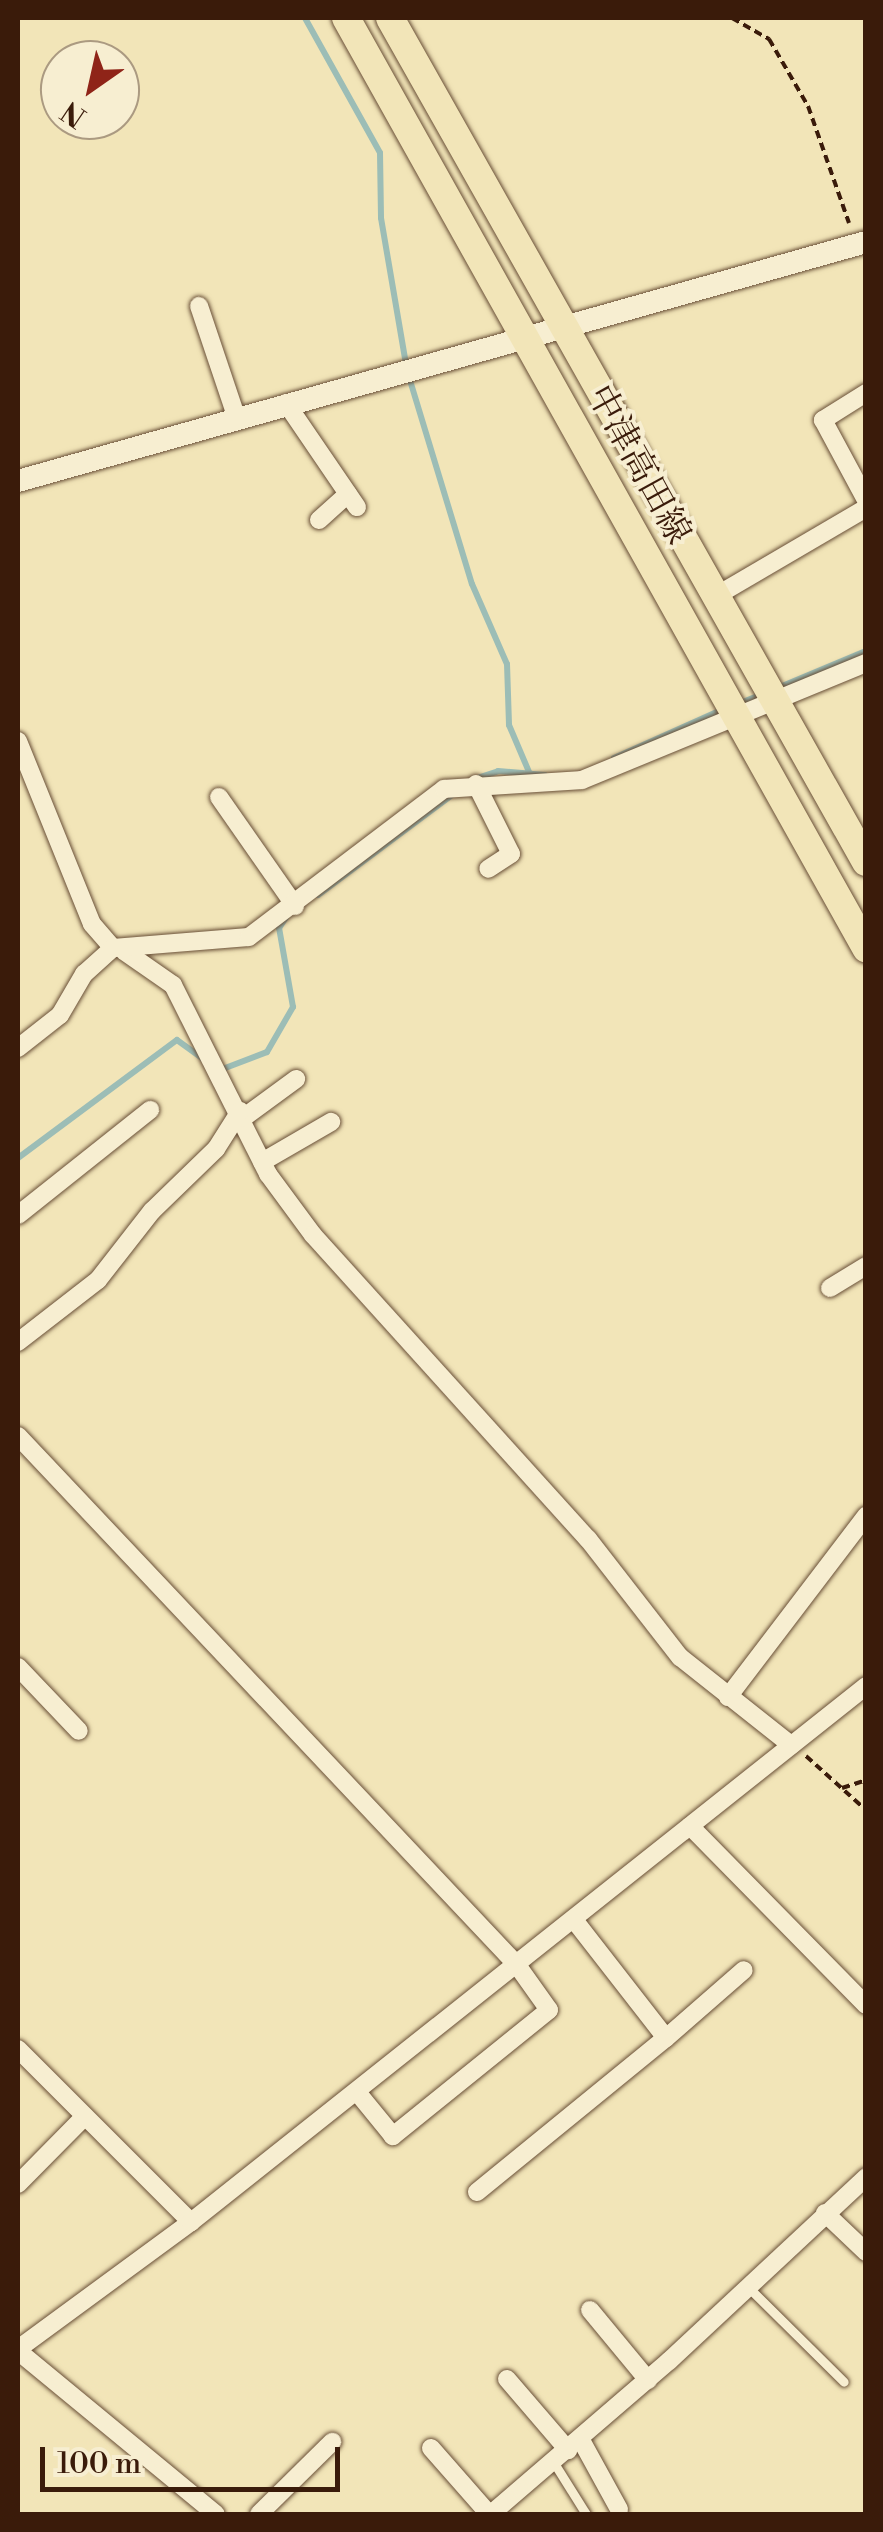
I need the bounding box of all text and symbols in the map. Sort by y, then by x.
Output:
north arrow [40,40,140,140]
text: N [55,93,93,134]
street label: 中津高田線 [577,378,699,552]
scale bar [45,2427,345,2489]
text: 100 m [57,2445,141,2483]

